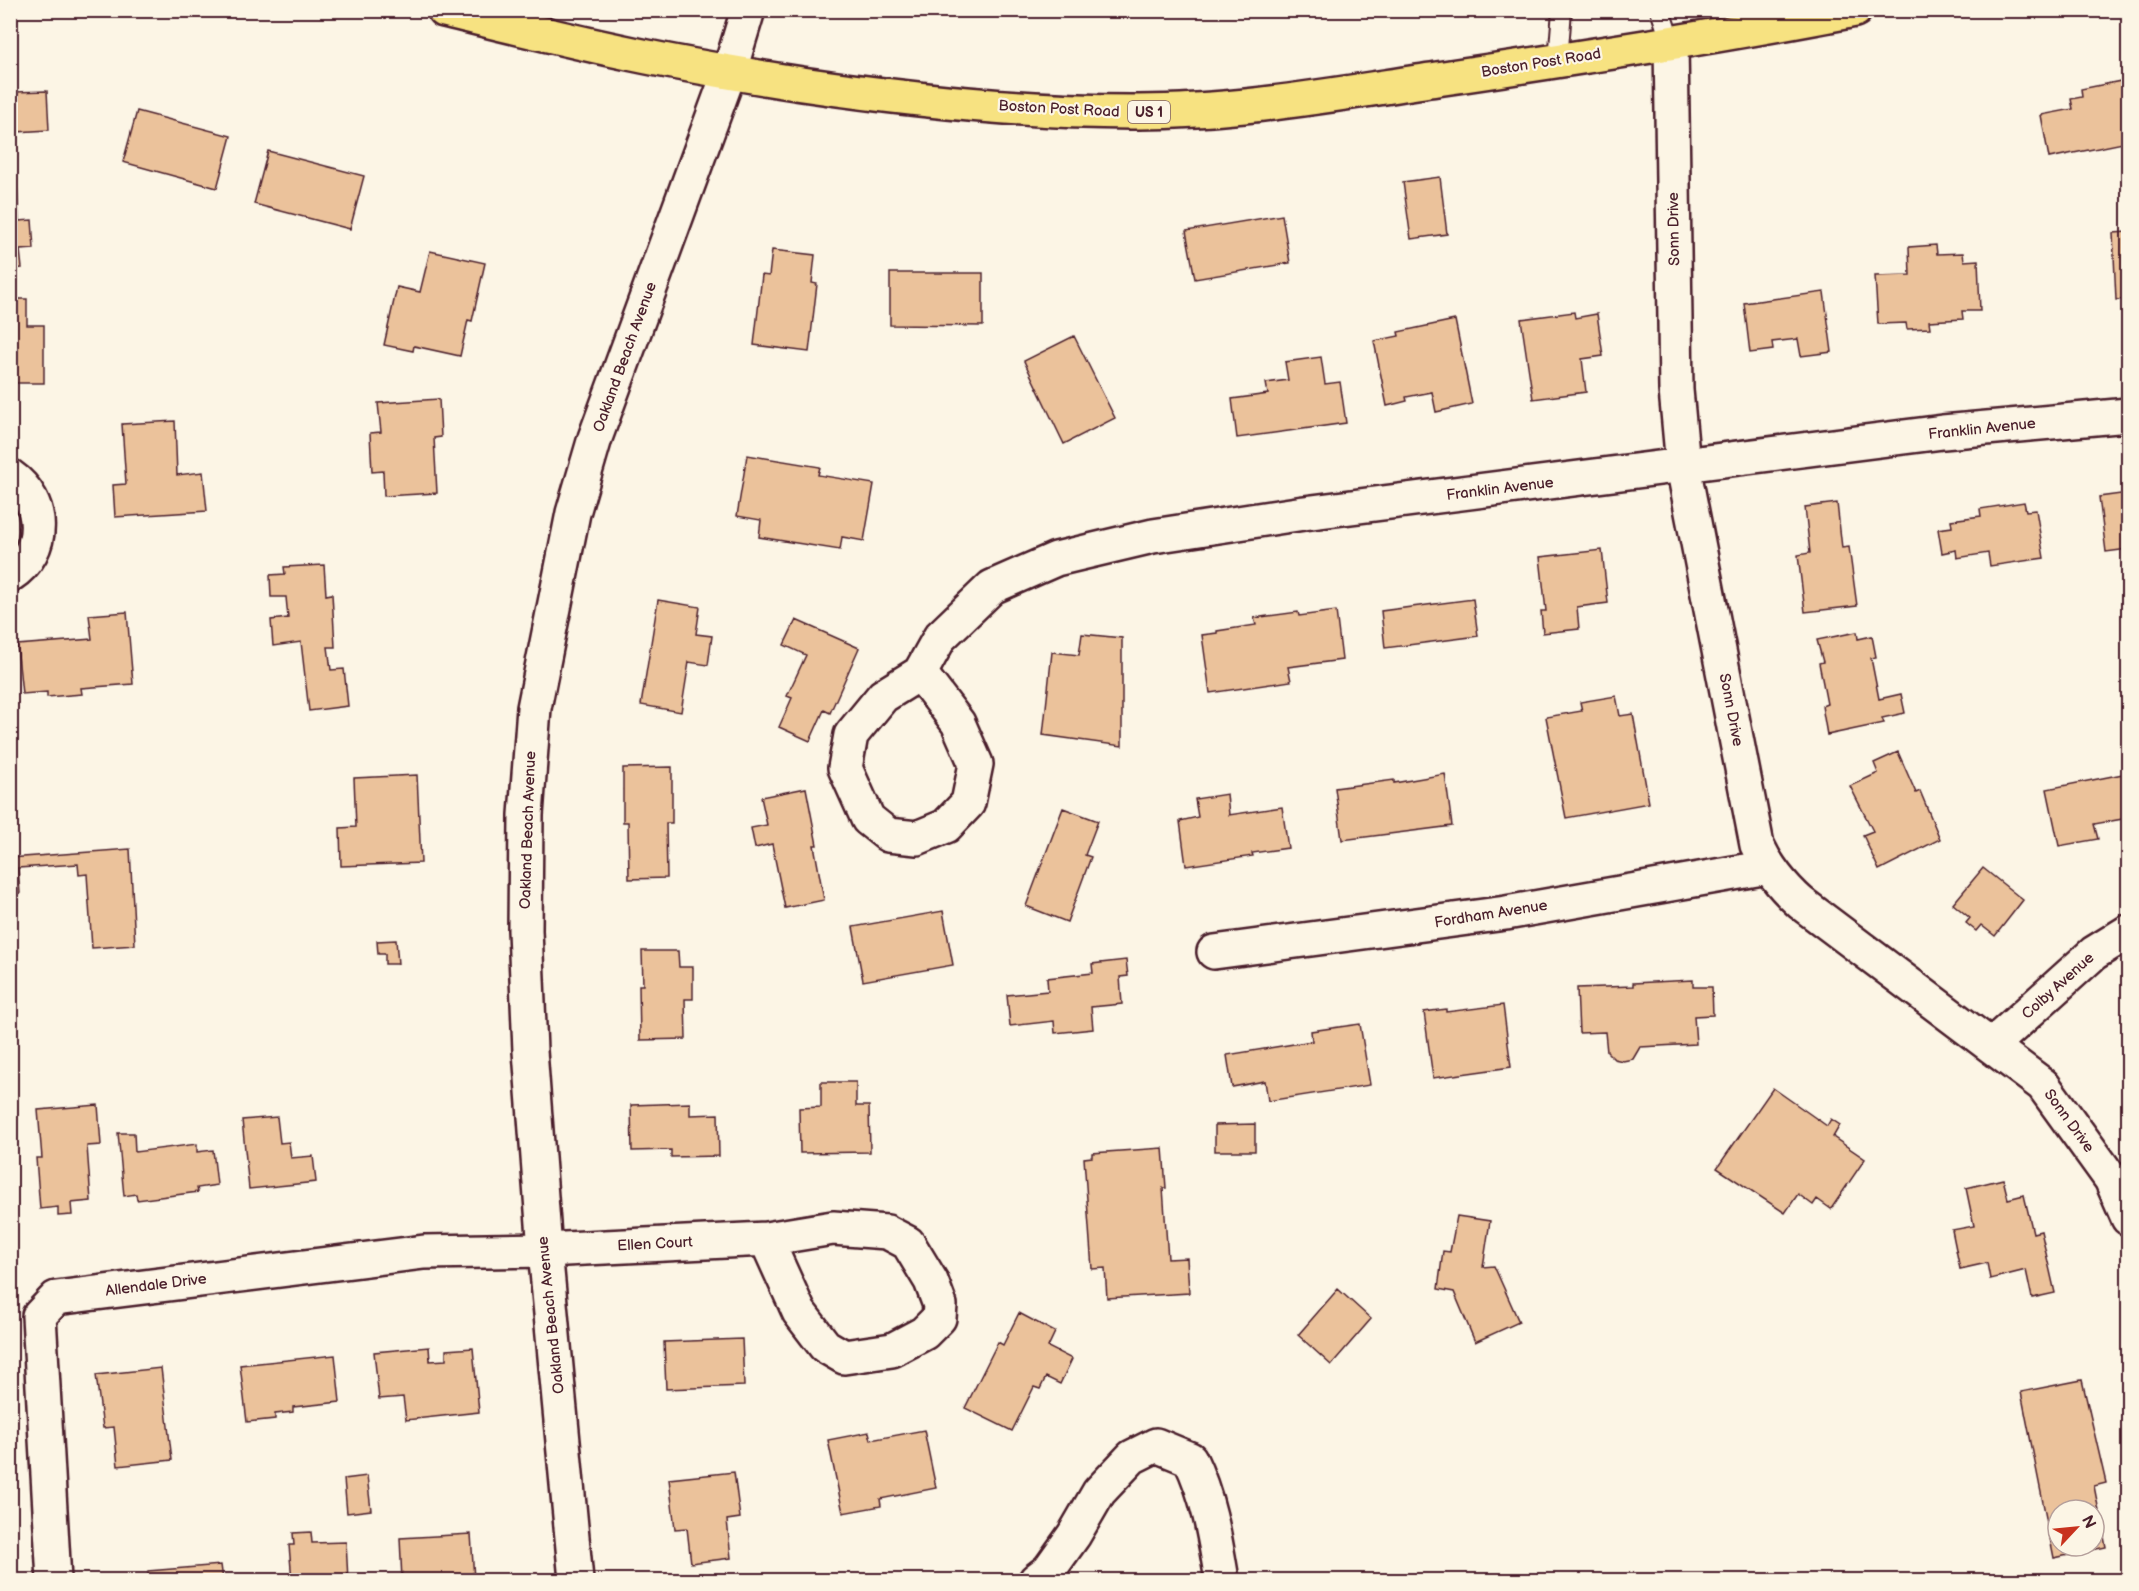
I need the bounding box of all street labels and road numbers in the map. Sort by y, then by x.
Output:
street label: Boston Post Road [1480,44,1602,82]
street label: Boston Post Road [998,96,1120,122]
road number: US 1 [1128,101,1170,123]
street label: Sonn Drive [1664,192,1684,266]
street label: Oakland Beach Avenue [589,279,661,435]
street label: Franklin Avenue [1927,414,2037,444]
street label: Franklin Avenue [1445,473,1555,505]
street label: Sonn Drive [1715,672,1747,748]
street label: Oakland Beach Avenue [516,751,540,909]
street label: Fordham Avenue [1433,896,1549,932]
street label: Colby Avenue [2018,948,2098,1024]
street label: Sonn Drive [2040,1086,2098,1157]
street label: Ellen Court [617,1233,694,1255]
street label: Oakland Beach Avenue [533,1235,569,1395]
street label: Allendale Drive [104,1269,208,1301]

